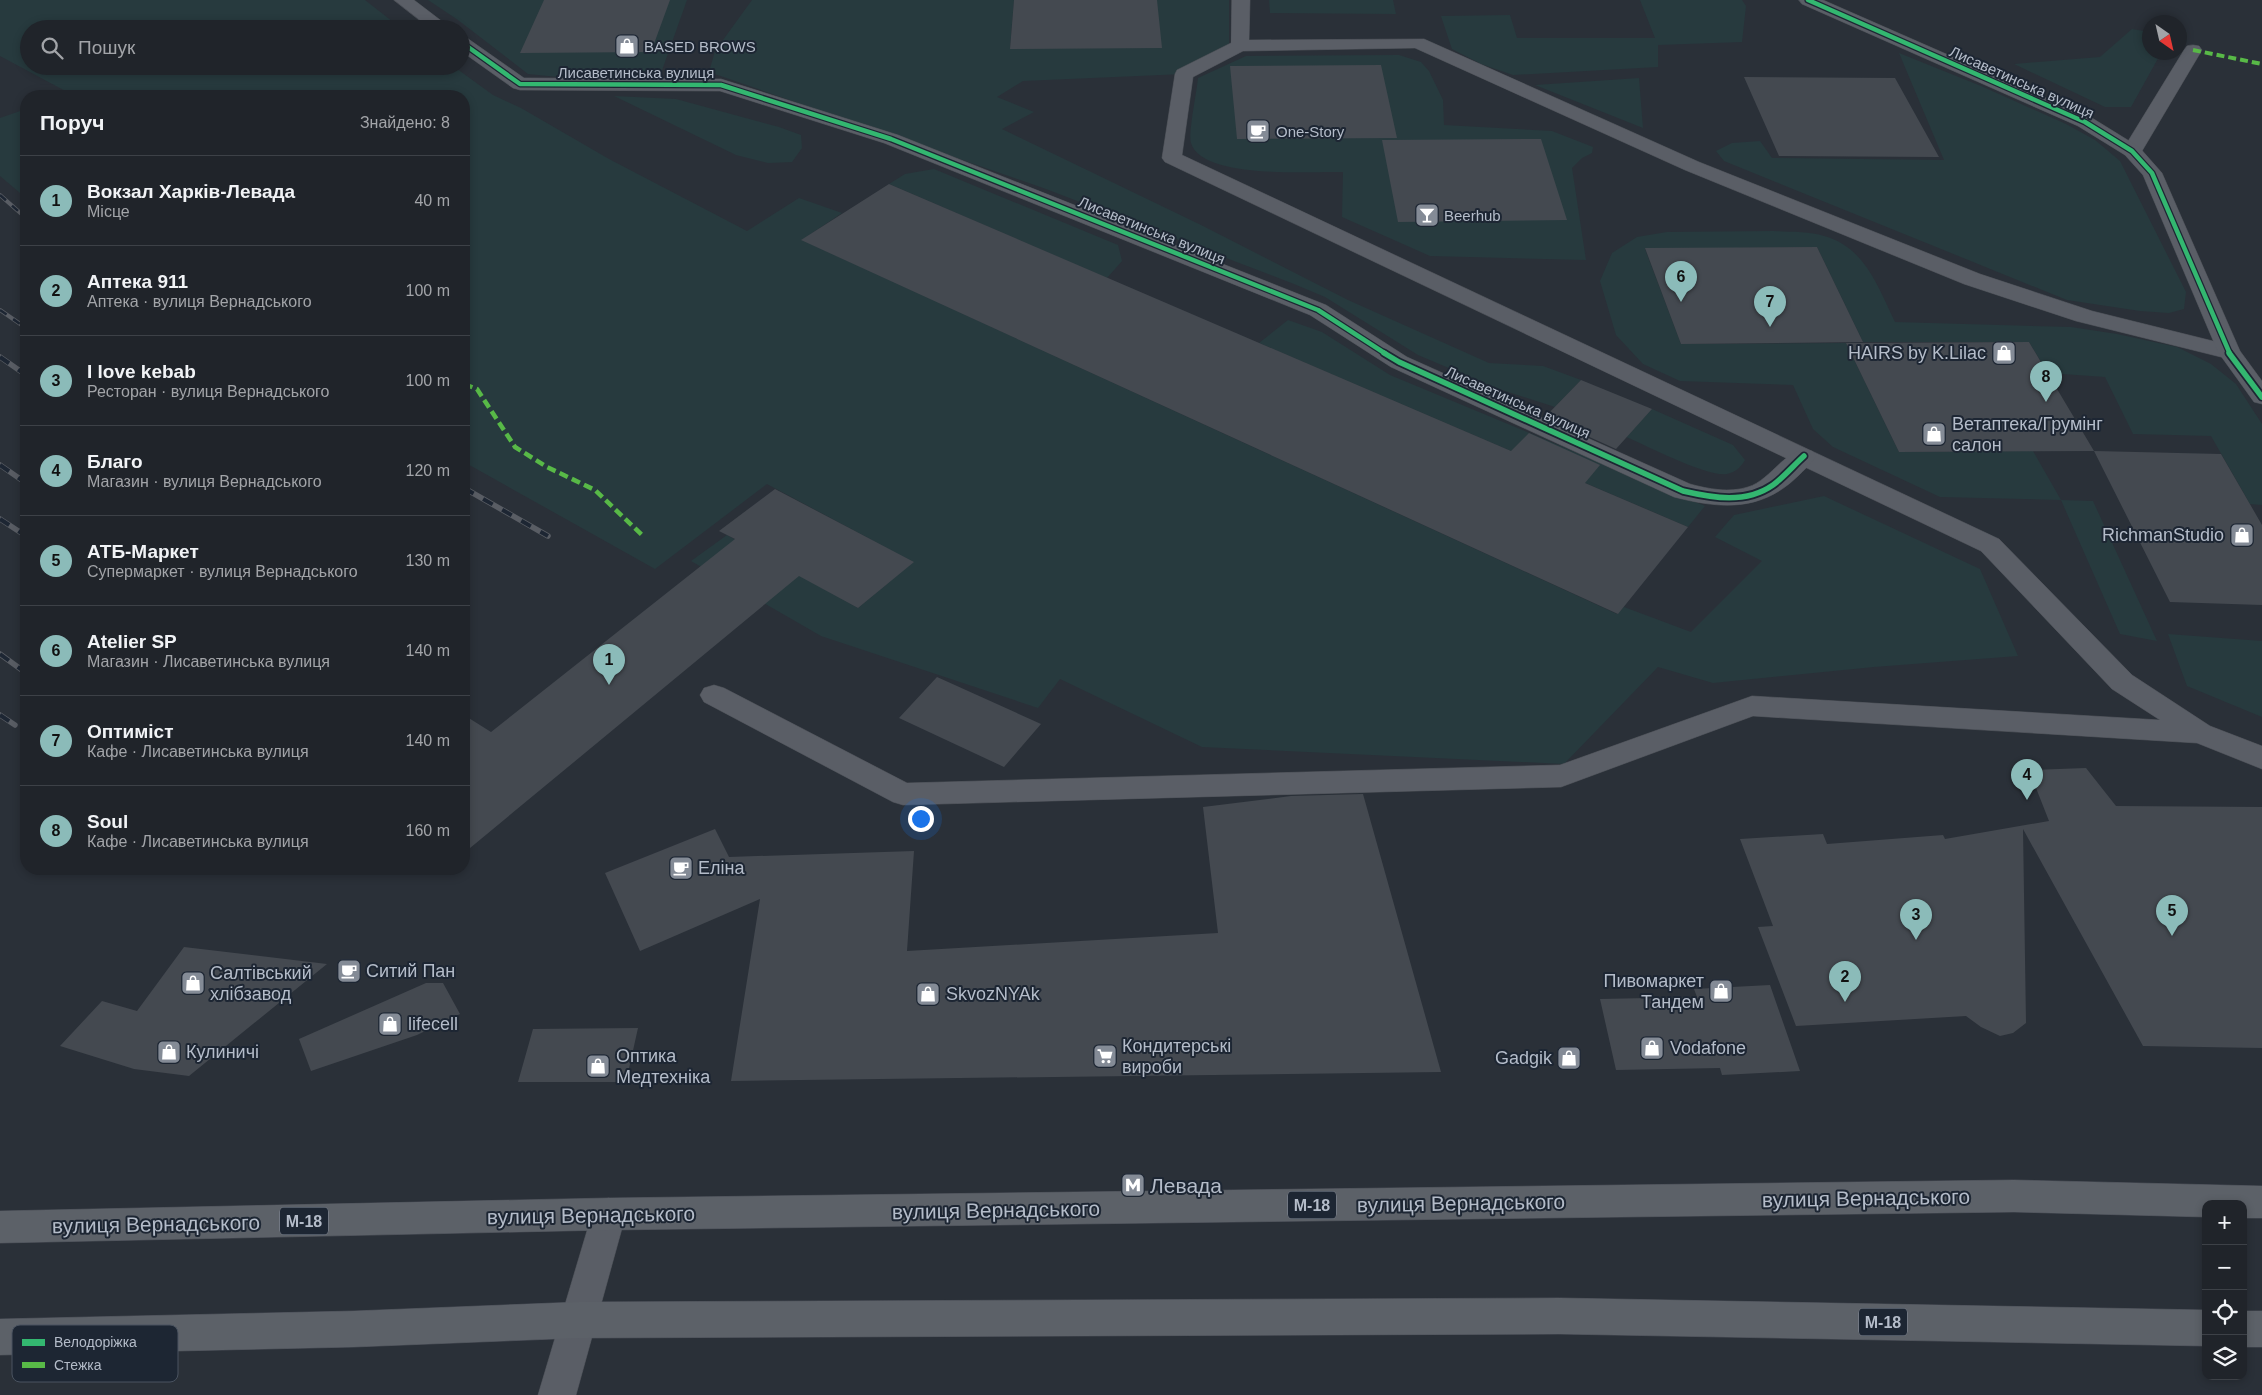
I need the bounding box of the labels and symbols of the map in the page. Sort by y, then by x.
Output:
north arrow [2142,15,2187,60]
shop icon: BASED BROWS [614,33,640,59]
place label: BASED BROWS [644,38,756,55]
street label: Лисаветинська вулиця [1947,42,2097,122]
street label: Лисаветинська вулиця [558,64,714,81]
cafe icon: One-Story [1245,118,1271,144]
place label: One-Story [1276,123,1345,140]
street label: Лисаветинська вулиця [1076,193,1228,267]
bar icon: Beerhub [1414,202,1440,228]
place label: Beerhub [1444,207,1501,224]
pin: 6 [1665,261,1697,302]
pin: 7 [1754,286,1786,327]
shop icon: HAIRS by K.Lilac [1991,340,2017,366]
place label: HAIRS by K.Lilac [1848,343,1986,363]
pin: 8 [2030,361,2062,402]
street label: Лисаветинська вулиця [1443,362,1593,442]
place label: Ветаптека/Грумінг салон [1952,414,2103,455]
shop icon: Ветаптека/Грумінг салон [1921,421,1947,447]
shop icon: RichmanStudio [2229,522,2255,548]
place label: RichmanStudio [2102,525,2224,545]
pin: 1 [593,644,625,685]
pin: 4 [2011,759,2043,800]
your location [908,806,934,832]
cafe icon: Еліна [668,855,694,881]
place label: Еліна [698,858,745,878]
pin: 5 [2156,895,2188,936]
pin: 3 [1900,899,1932,940]
cafe icon: Ситий Пан [336,958,362,984]
place label: Ситий Пан [366,961,455,981]
pin: 2 [1829,961,1861,1002]
place label: Салтівський хлібзавод [210,963,312,1004]
shop icon: Салтівський хлібзавод [180,970,206,996]
place label: Пивомаркет Тандем [1604,971,1704,1012]
shop icon: Пивомаркет Тандем [1708,978,1734,1004]
shop icon: SkvozNYAk [915,981,941,1007]
place label: SkvozNYAk [946,984,1041,1004]
shop icon: lifecell [377,1011,403,1037]
place label: lifecell [408,1014,458,1034]
shop icon: Vodafone [1639,1035,1665,1061]
place label: Кондитерські вироби [1122,1036,1231,1077]
place label: Vodafone [1670,1038,1746,1058]
shop icon: Кулиничі [156,1039,182,1065]
place label: Кулиничі [186,1042,259,1062]
supermarket icon: Кондитерські вироби [1092,1043,1118,1069]
shop icon: Gadgik [1556,1045,1582,1071]
place label: Оптика Медтехніка [616,1046,711,1087]
place label: Gadgik [1495,1048,1553,1068]
shop icon: Оптика Медтехніка [585,1053,611,1079]
metro station icon: Левада [1120,1172,1146,1198]
place label: Левада [1150,1174,1222,1197]
street label: вулиця Вернадського [1762,1185,1970,1211]
street label: вулиця Вернадського [1357,1190,1565,1216]
road number: М-18 [1288,1192,1336,1218]
street label: вулиця Вернадського [892,1197,1100,1223]
street label: вулиця Вернадського [487,1202,695,1228]
road number: М-18 [280,1208,328,1234]
street label: вулиця Вернадського [52,1211,260,1237]
road number: М-18 [1859,1308,1907,1335]
legend [12,1325,178,1382]
text: Велодоріжка [54,1334,137,1350]
text: Стежка [54,1357,102,1373]

